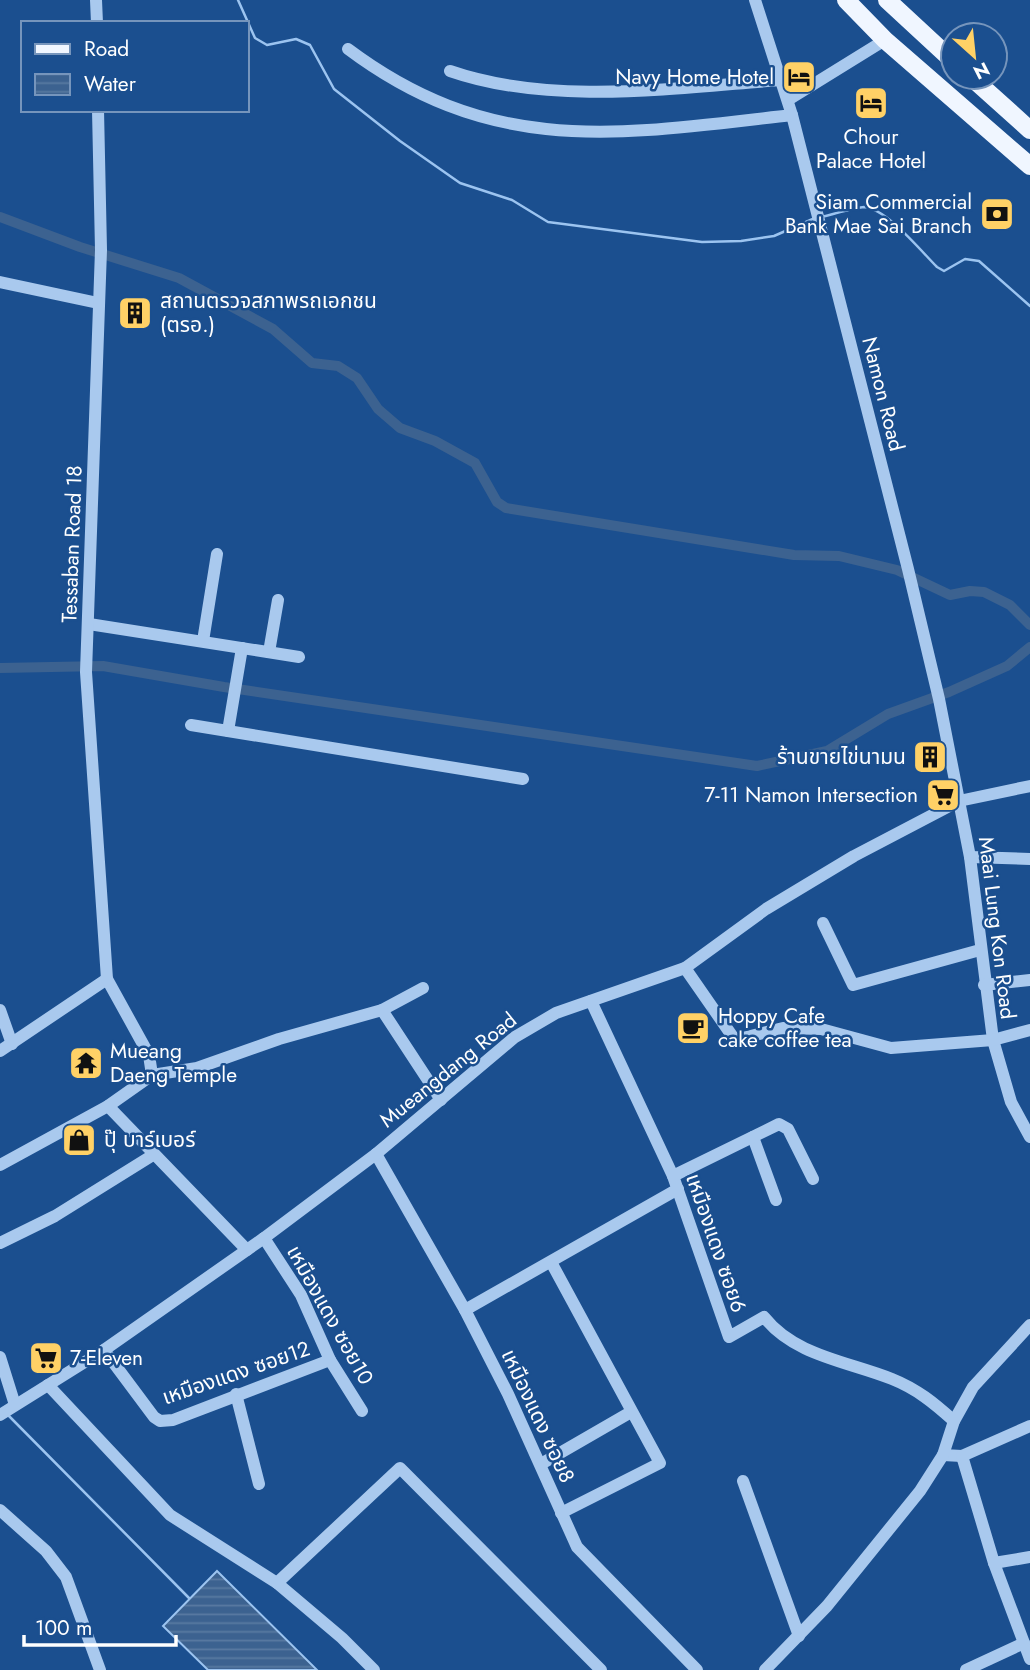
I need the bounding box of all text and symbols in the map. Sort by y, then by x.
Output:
legend [21,21,248,112]
north arrow [939,21,1009,91]
text: Road [84,34,129,64]
text: N [969,55,994,86]
hotel icon: Navy Home Hotel [780,58,818,96]
place label: Navy Home Hotel [615,62,774,92]
text: Water [84,69,137,99]
hotel icon: Chour Palace Hotel [852,84,890,122]
place label: Chour Palace Hotel [816,122,926,176]
place label: Siam Commercial Bank Mae Sai Branch [785,187,972,241]
bank icon: Siam Commercial Bank Mae Sai Branch [978,195,1016,233]
place label: สถานตรวจสภาพรถเอกชน (ตรอ.) [160,286,377,340]
building icon: สถานตรวจสภาพรถเอกชน (ตรอ.) [116,294,154,332]
street label: Namon Road [854,334,912,454]
street label: Tessaban Road 18 [54,465,90,623]
building icon: ร้านขายไข่นามน [911,738,949,776]
place label: ร้านขายไข่นามน [777,742,906,772]
supermarket icon: 7-11 Namon Intersection [924,776,962,814]
place label: 7-11 Namon Intersection [704,780,918,810]
street label: Maai Lung Kon Road [971,835,1023,1021]
place label: Hoppy Cafe cake coffee tea [718,1001,852,1055]
street label: Mueangdang Road [373,1005,523,1135]
cafe icon: Hoppy Cafe cake coffee tea [674,1009,712,1047]
place label: Mueang Daeng Temple [110,1036,237,1090]
temple icon: Mueang Daeng Temple [67,1044,105,1082]
shop icon: ปุ๊ บาร์เบอร์ [60,1121,98,1159]
place label: ปุ๊ บาร์เบอร์ [104,1125,196,1155]
street label: เหมืองแดง ซอย6 [678,1169,754,1317]
street label: เหมืองแดง ซอย10 [279,1240,381,1390]
street label: เหมืองแดง ซอย12 [158,1334,314,1412]
supermarket icon: 7-Eleven [27,1339,65,1377]
place label: 7-Eleven [70,1343,143,1373]
street label: เหมืองแดง ซอย8 [494,1344,582,1488]
scale bar [24,1604,177,1648]
text: 100 m [35,1613,92,1643]

